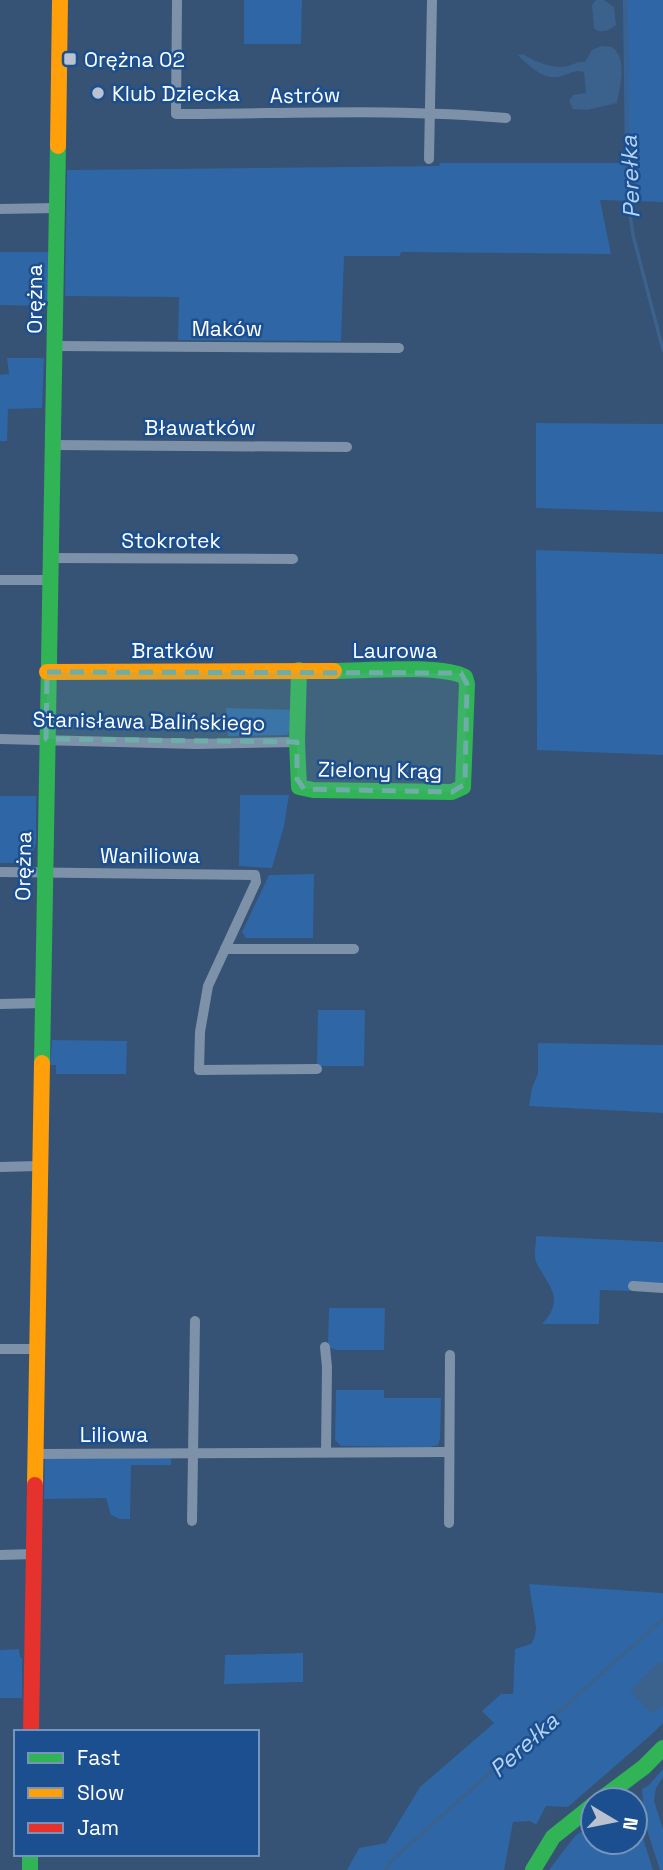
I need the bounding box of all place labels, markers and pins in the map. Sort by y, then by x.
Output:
place label: Orężna 02 [84,46,185,73]
marker: Orężna 02 [62,51,78,67]
place label: Klub Dziecka [112,80,240,107]
marker: Klub Dziecka [90,85,106,101]

